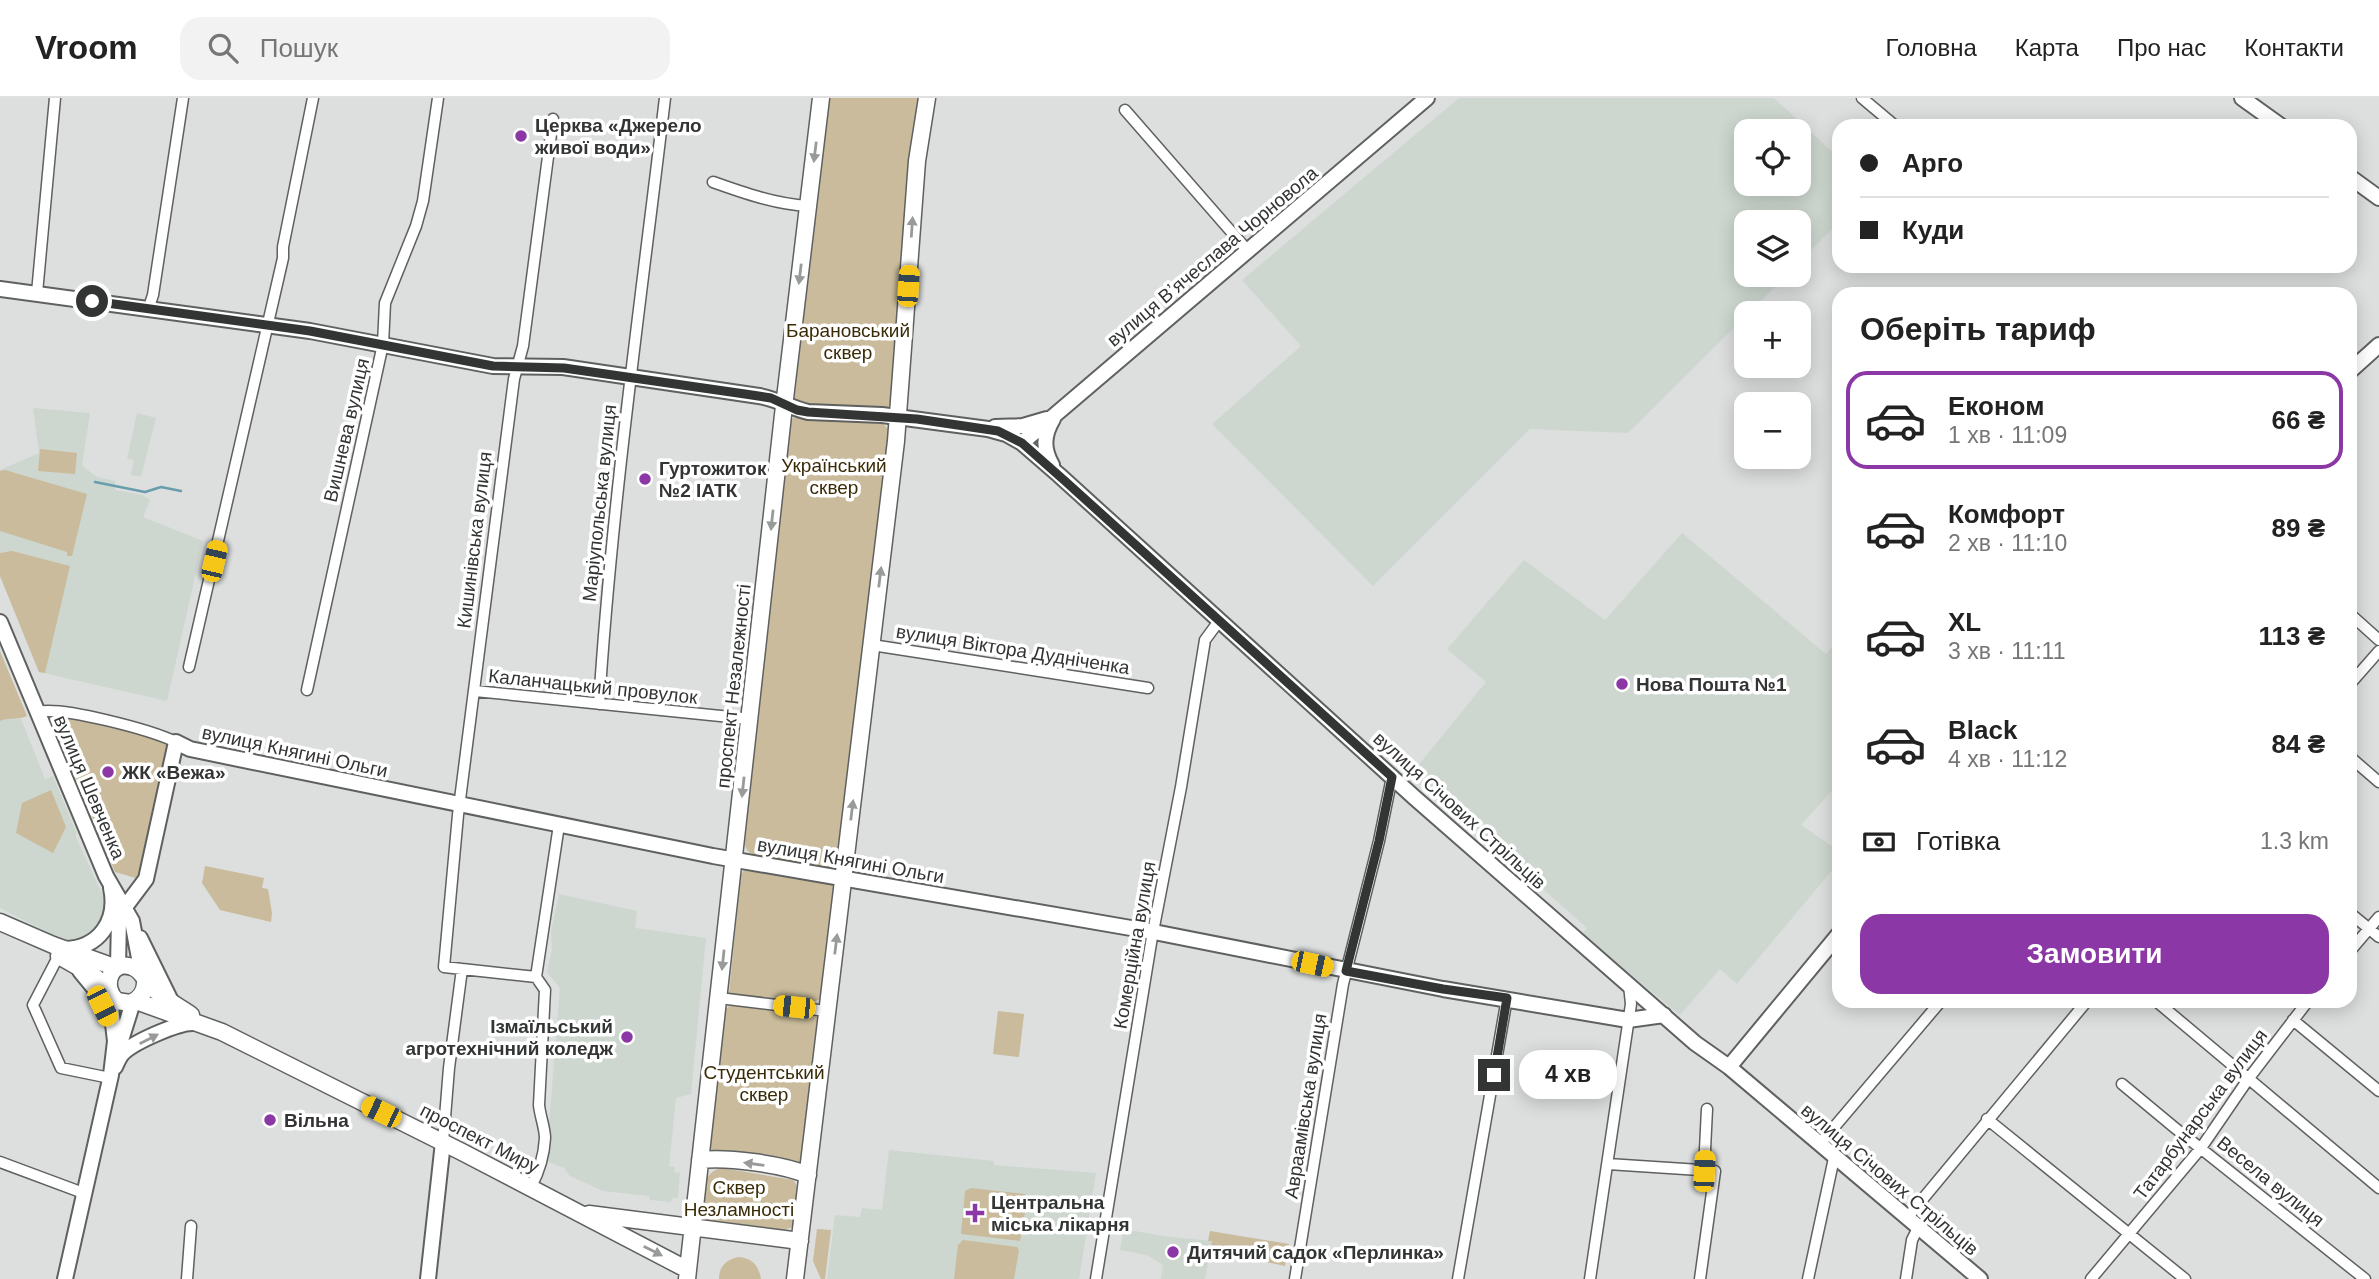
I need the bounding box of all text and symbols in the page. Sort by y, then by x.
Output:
search box [180,17,670,80]
text: Vroom [35,29,138,66]
icon: search [204,29,242,67]
text: Пошук [260,33,338,63]
text: Головна [1886,34,1977,61]
text: Карта [2015,34,2079,61]
text: Про нас [2117,34,2206,61]
text: Контакти [2244,34,2344,61]
place label: Церква «Джерело живої води» [534,115,702,158]
map controls [1734,119,1811,469]
button: locate [1734,119,1811,196]
marker: Церква «Джерело живої води» [513,128,529,144]
one-way arrow [809,141,820,163]
text: Арго [1902,148,1963,178]
street label: вулиця Вʼячеслава Чорновола [1103,162,1322,351]
button: layers [1734,210,1811,287]
text: Куди [1902,215,1964,245]
one-way arrow [907,216,918,238]
one-way arrow [795,263,806,285]
car [897,264,920,308]
route start [76,285,108,317]
button: + [1734,301,1811,378]
text: Оберіть тариф [1860,311,2096,347]
park label: Барановський сквер [786,320,910,363]
street label: Вишнева вулиця [320,356,373,504]
icon: car [1864,389,1927,452]
text: Економ [1948,391,2044,421]
button: − [1734,392,1811,469]
street label: Маріупольська вулиця [579,404,620,603]
text: 66 ₴ [2272,405,2325,435]
text: 1 хв · 11:09 [1948,422,2067,448]
street label: Кишинівська вулиця [453,451,496,630]
park label: Український сквер [781,455,887,498]
place label: Гуртожиток №2 ІАТК [659,458,767,501]
marker: Гуртожиток №2 ІАТК [637,471,653,487]
icon: car [1864,497,1927,560]
text: Комфорт [1948,499,2065,529]
one-way arrow [766,509,777,531]
text: 89 ₴ [2272,513,2325,543]
text: 2 хв · 11:10 [1948,530,2067,556]
car [200,538,229,584]
one-way arrow [875,566,886,588]
street label: проспект Незалежності [712,583,755,789]
icon: car [1864,605,1927,668]
text: XL [1948,607,1981,637]
street label: вулиця Віктора Дудніченка [895,621,1132,678]
text: 113 ₴ [2258,621,2325,651]
text: 3 хв · 11:11 [1948,638,2065,664]
street label: Каланчацький провулок [487,665,699,708]
place label: Нова Пошта №1 [1636,674,1787,695]
marker: Нова Пошта №1 [1614,676,1630,692]
street label: вулиця Шевченка [50,712,130,863]
icon: car [1864,713,1927,776]
text: Black [1948,715,2017,745]
street label: вулиця Княгині Ольги [200,722,390,781]
street label: вулиця Січових Стрільців [1369,728,1550,893]
text: 84 ₴ [2272,729,2325,759]
text: 4 хв · 11:12 [1948,746,2067,772]
place label: ЖК «Вежа» [121,762,226,783]
marker: ЖК «Вежа» [100,764,116,780]
one-way arrow [737,776,748,798]
one-way arrow [847,799,858,821]
icon: cash [1860,823,1898,861]
text: Готівка [1916,826,2000,856]
text: 1.3 km [2260,828,2329,854]
street label: вулиця Княгині Ольги [756,834,946,887]
street label: Комерційна вулиця [1109,860,1160,1030]
button: Замовити [1860,914,2329,994]
one-way arrow [830,933,841,955]
one-way arrow [718,949,729,971]
car [1290,949,1335,979]
car [84,983,121,1029]
car [773,994,816,1020]
street label: Авраамівська вулиця [1280,1012,1331,1200]
place label: Ізмаїльський агротехнічний коледж [405,1016,614,1059]
street label: Татарбунарська вулиця [2130,1025,2271,1204]
marker: Ізмаїльський агротехнічний коледж [619,1029,635,1045]
one-way arrow [139,1033,159,1045]
callout: 4 хв [1518,1051,1616,1100]
route end [1478,1059,1510,1091]
text: 4 хв [1545,1061,1591,1087]
park label: Студентський сквер [703,1062,825,1105]
car [358,1093,405,1131]
street label: проспект Миру [417,1099,543,1178]
street label: вулиця Січових Стрільців [1797,1099,1982,1259]
place label: Вільна [284,1110,349,1131]
marker: Вільна [262,1112,278,1128]
street label: Весела вулиця [2213,1132,2328,1231]
car [1693,1149,1716,1193]
one-way arrow [743,1158,765,1169]
park label: Сквер Незламності [684,1177,794,1220]
place label: Центральна міська лікарня [991,1192,1130,1235]
marker: Центральна міська лікарня [965,1203,985,1223]
place label: Дитячий садок «Перлинка» [1187,1242,1444,1263]
marker: Дитячий садок «Перлинка» [1165,1244,1181,1260]
one-way arrow [643,1246,663,1257]

